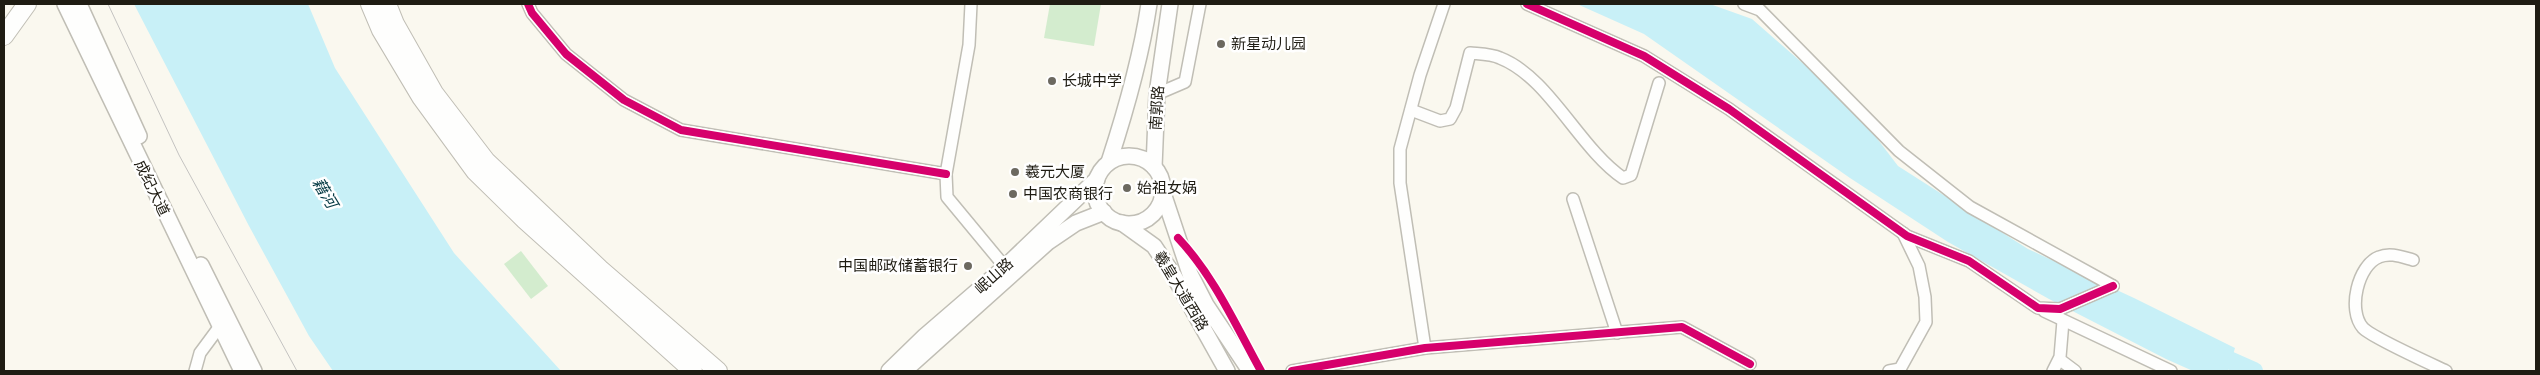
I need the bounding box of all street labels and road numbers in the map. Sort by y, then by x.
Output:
street label: 南郭路 [1147,85,1167,131]
street label: 成纪大道 [132,158,172,218]
street label: 羲皇大道西路 [1151,248,1211,334]
street label: 岷山路 [972,255,1016,297]

